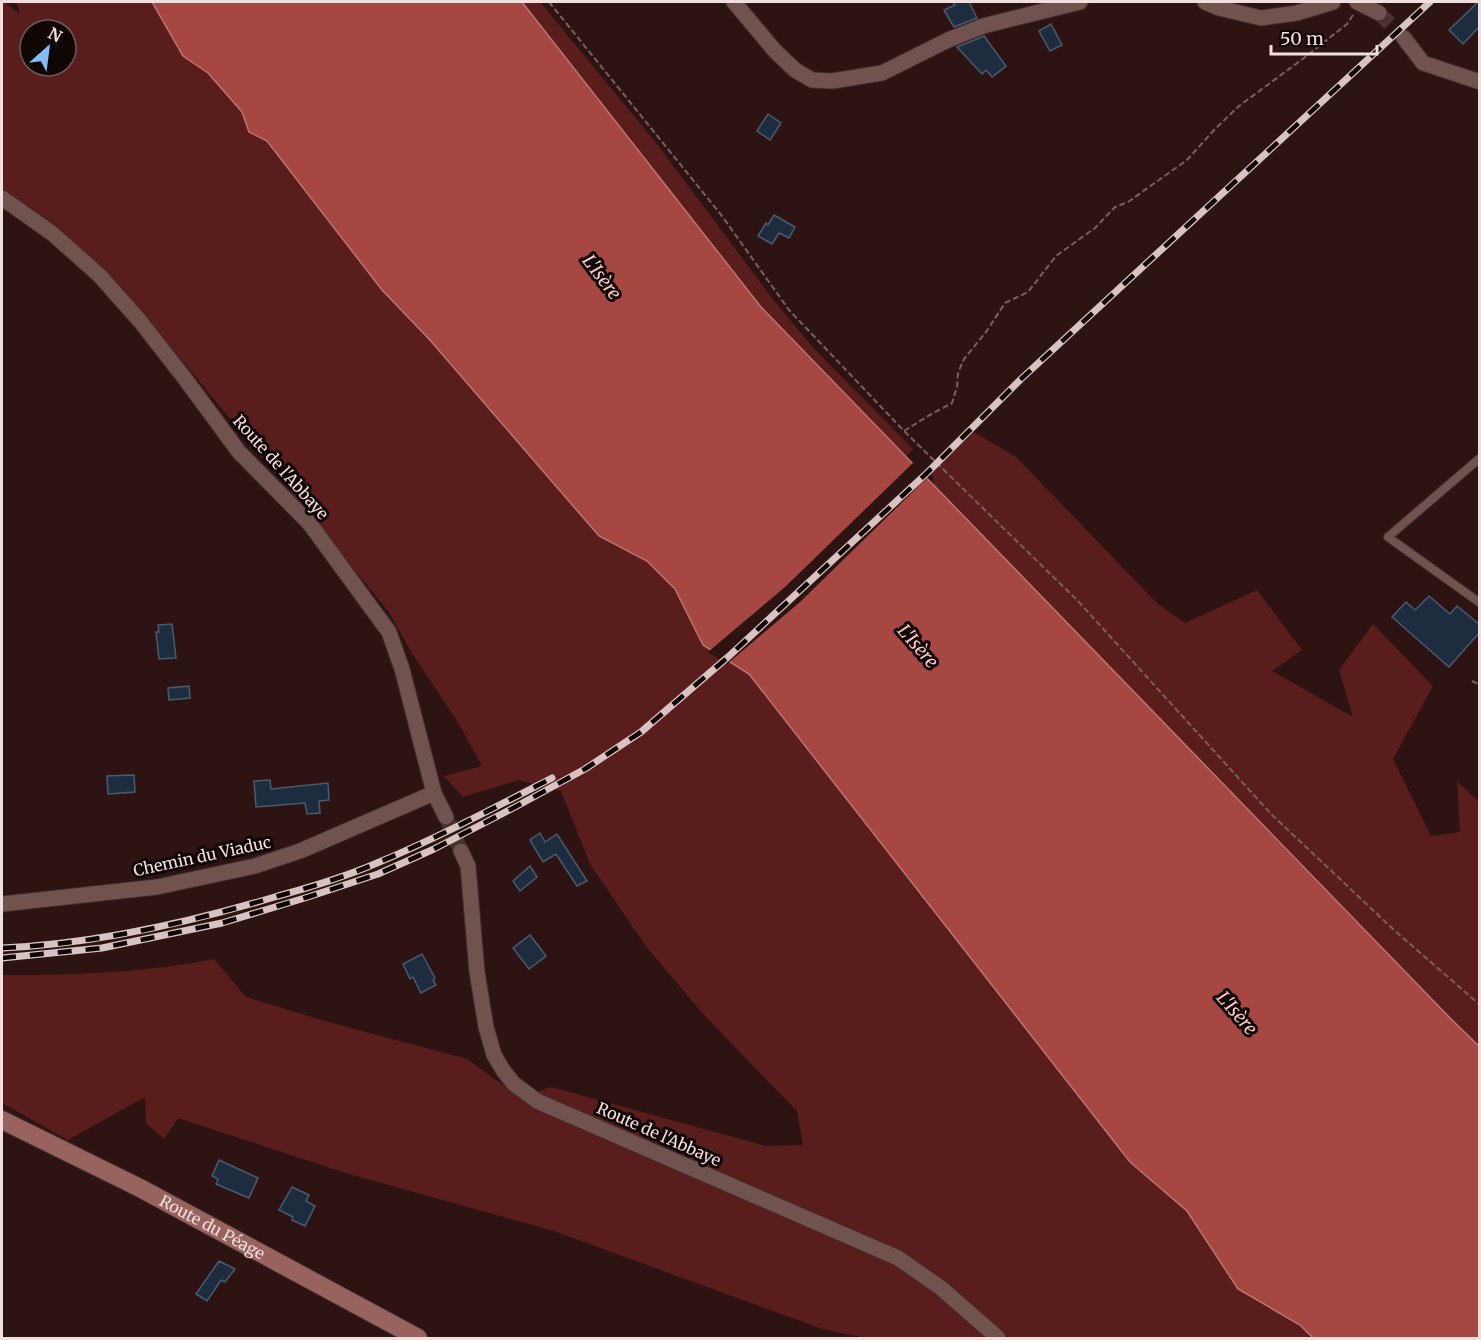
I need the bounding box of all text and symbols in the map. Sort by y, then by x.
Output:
north arrow [18,18,78,78]
scale bar [1271,18,1378,56]
text: N [45,23,66,47]
text: 50 m [1280,27,1324,50]
water label: L'Isère [578,250,626,304]
street label: Route de l'Abbaye [229,411,333,523]
water label: L'Isère [893,619,943,673]
street label: Chemin du Viaduc [131,832,273,880]
water label: L'Isère [1212,986,1262,1040]
street label: Route de l'Abbaye [594,1098,724,1170]
street label: Route du Péage [156,1191,268,1264]

